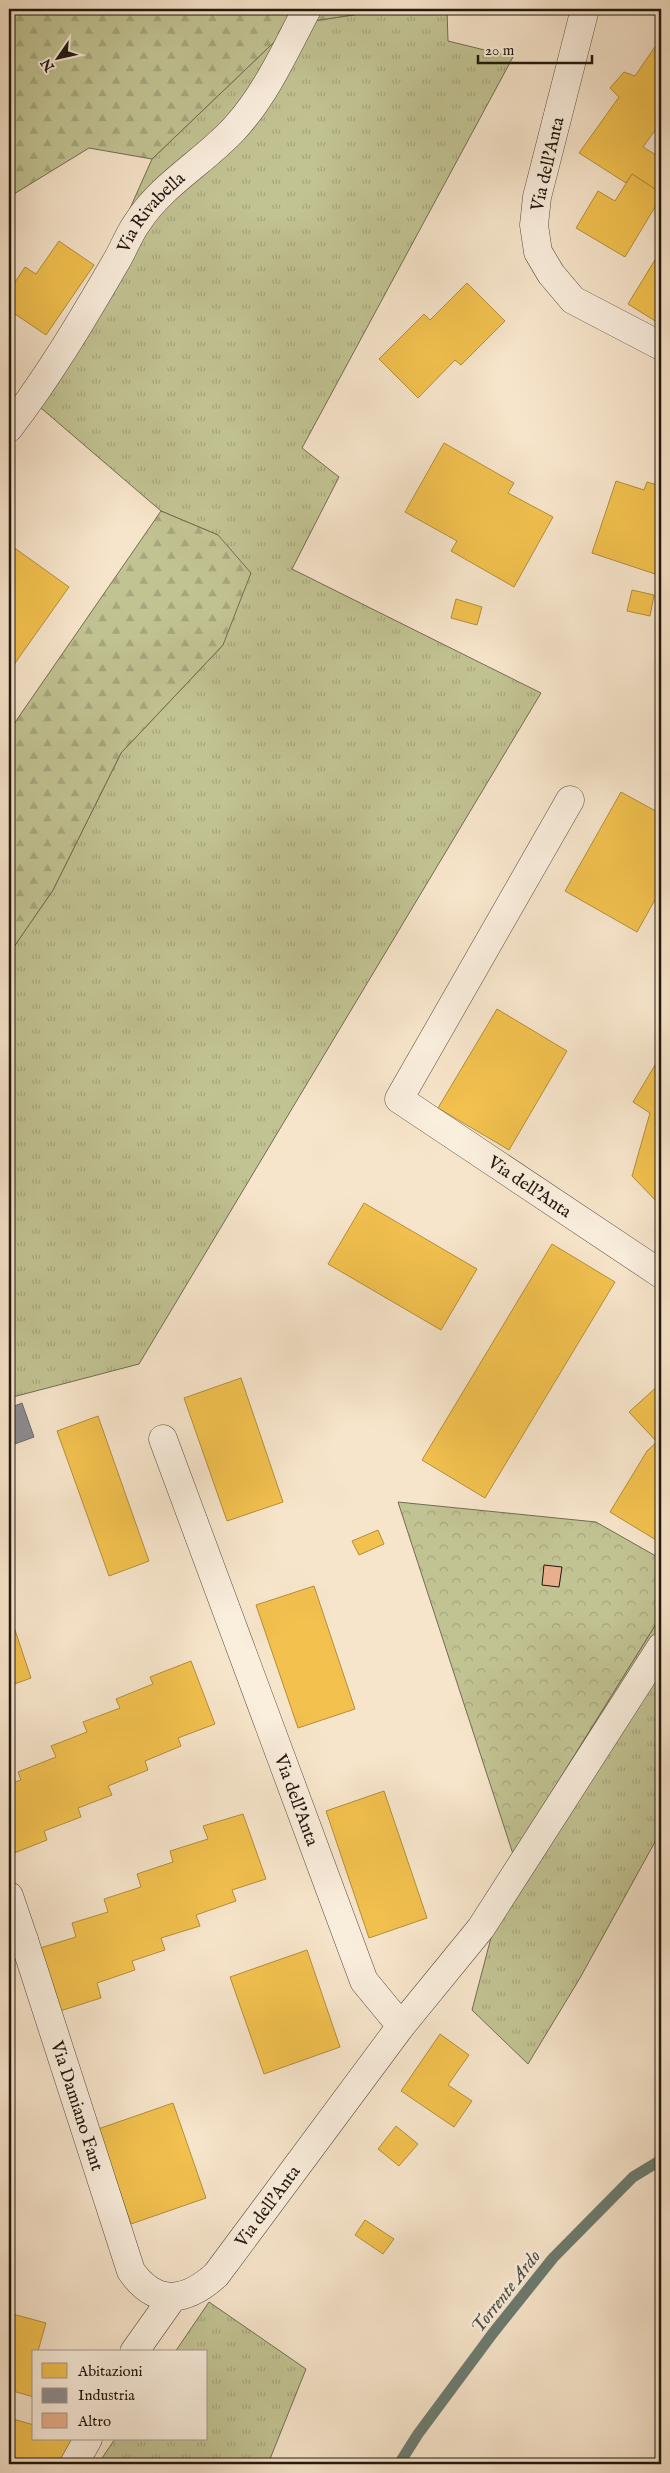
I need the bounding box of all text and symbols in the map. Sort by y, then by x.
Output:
north arrow [32,32,82,82]
scale bar [478,32,591,64]
text: 20 m [485,41,515,60]
text: N [37,55,59,76]
street label: Via dell'Anta [526,115,571,215]
street label: Via Rivabella [112,167,191,258]
street label: Via dell'Anta [482,1151,576,1224]
street label: Via dell'Anta [268,1751,323,1850]
street label: Via Damiano Fant [44,2037,108,2174]
street label: Via dell'Anta [230,2161,306,2253]
water label: Torrente Ardo [466,2246,547,2339]
legend [32,2350,208,2440]
text: Abitazioni [77,2362,143,2381]
text: Industria [78,2386,135,2405]
text: Altro [77,2412,111,2431]

